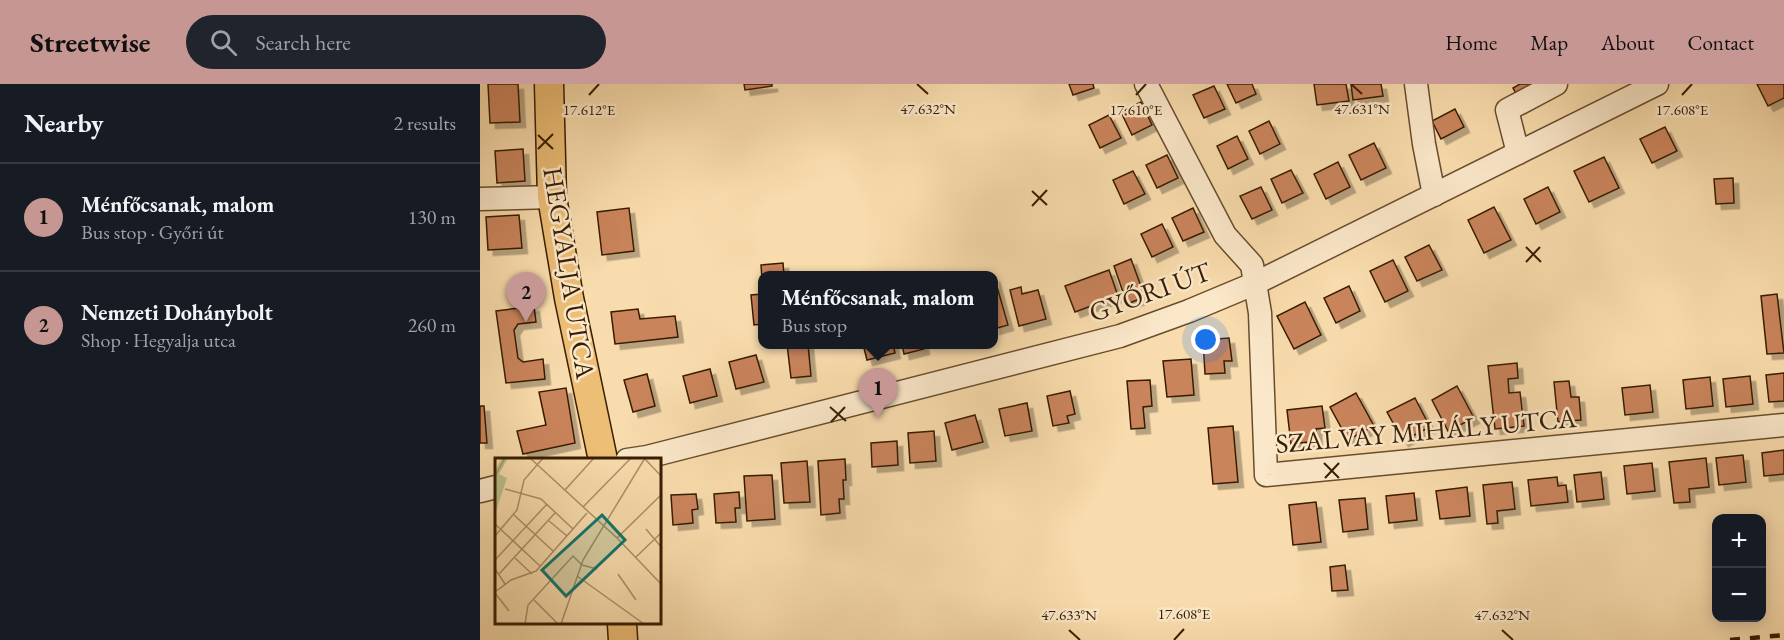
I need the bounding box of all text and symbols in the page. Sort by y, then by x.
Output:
search box [186,15,606,69]
text: Streetwise [30,24,150,60]
icon: search [207,26,240,59]
text: Search here [255,28,351,57]
text: Home [1445,29,1497,56]
text: Map [1530,29,1568,56]
text: About [1601,29,1654,56]
text: Contact [1687,29,1754,56]
text: 47.632°N [900,99,956,118]
text: 47.631°N [1334,99,1390,118]
text: 17.612°E [563,100,616,119]
text: 17.610°E [1110,100,1163,119]
text: 17.608°E [1656,100,1709,119]
text: Nearby [24,106,104,140]
text: 2 results [393,110,456,136]
street label: HEGYALJA UTCA [535,164,604,382]
text: Ménfőcsanak, malom [81,190,274,219]
text: 1 [38,204,49,230]
text: 130 m [408,204,456,230]
text: Bus stop · Győri út [81,219,224,245]
street label: GYŐRI ÚT [1084,253,1216,330]
popup [758,271,998,349]
pin: 2 [506,272,546,322]
text: Ménfőcsanak, malom [781,283,975,312]
text: Nemzeti Dohánybolt [81,298,273,327]
text: 2 [38,312,49,338]
text: 260 m [408,312,456,338]
text: Bus stop [781,312,847,338]
your location [1191,325,1220,354]
text: Shop · Hegyalja utca [81,327,236,353]
pin: 1 [858,368,898,418]
street label: SZALVAY MIHÁLY UTCA [1274,400,1578,461]
inset map [495,458,662,625]
map controls [1712,514,1766,622]
button: + [1712,514,1766,568]
button: − [1712,568,1766,622]
text: 17.608°E [1158,604,1211,623]
text: 47.633°N [1041,605,1097,624]
text: 47.632°N [1474,605,1530,624]

